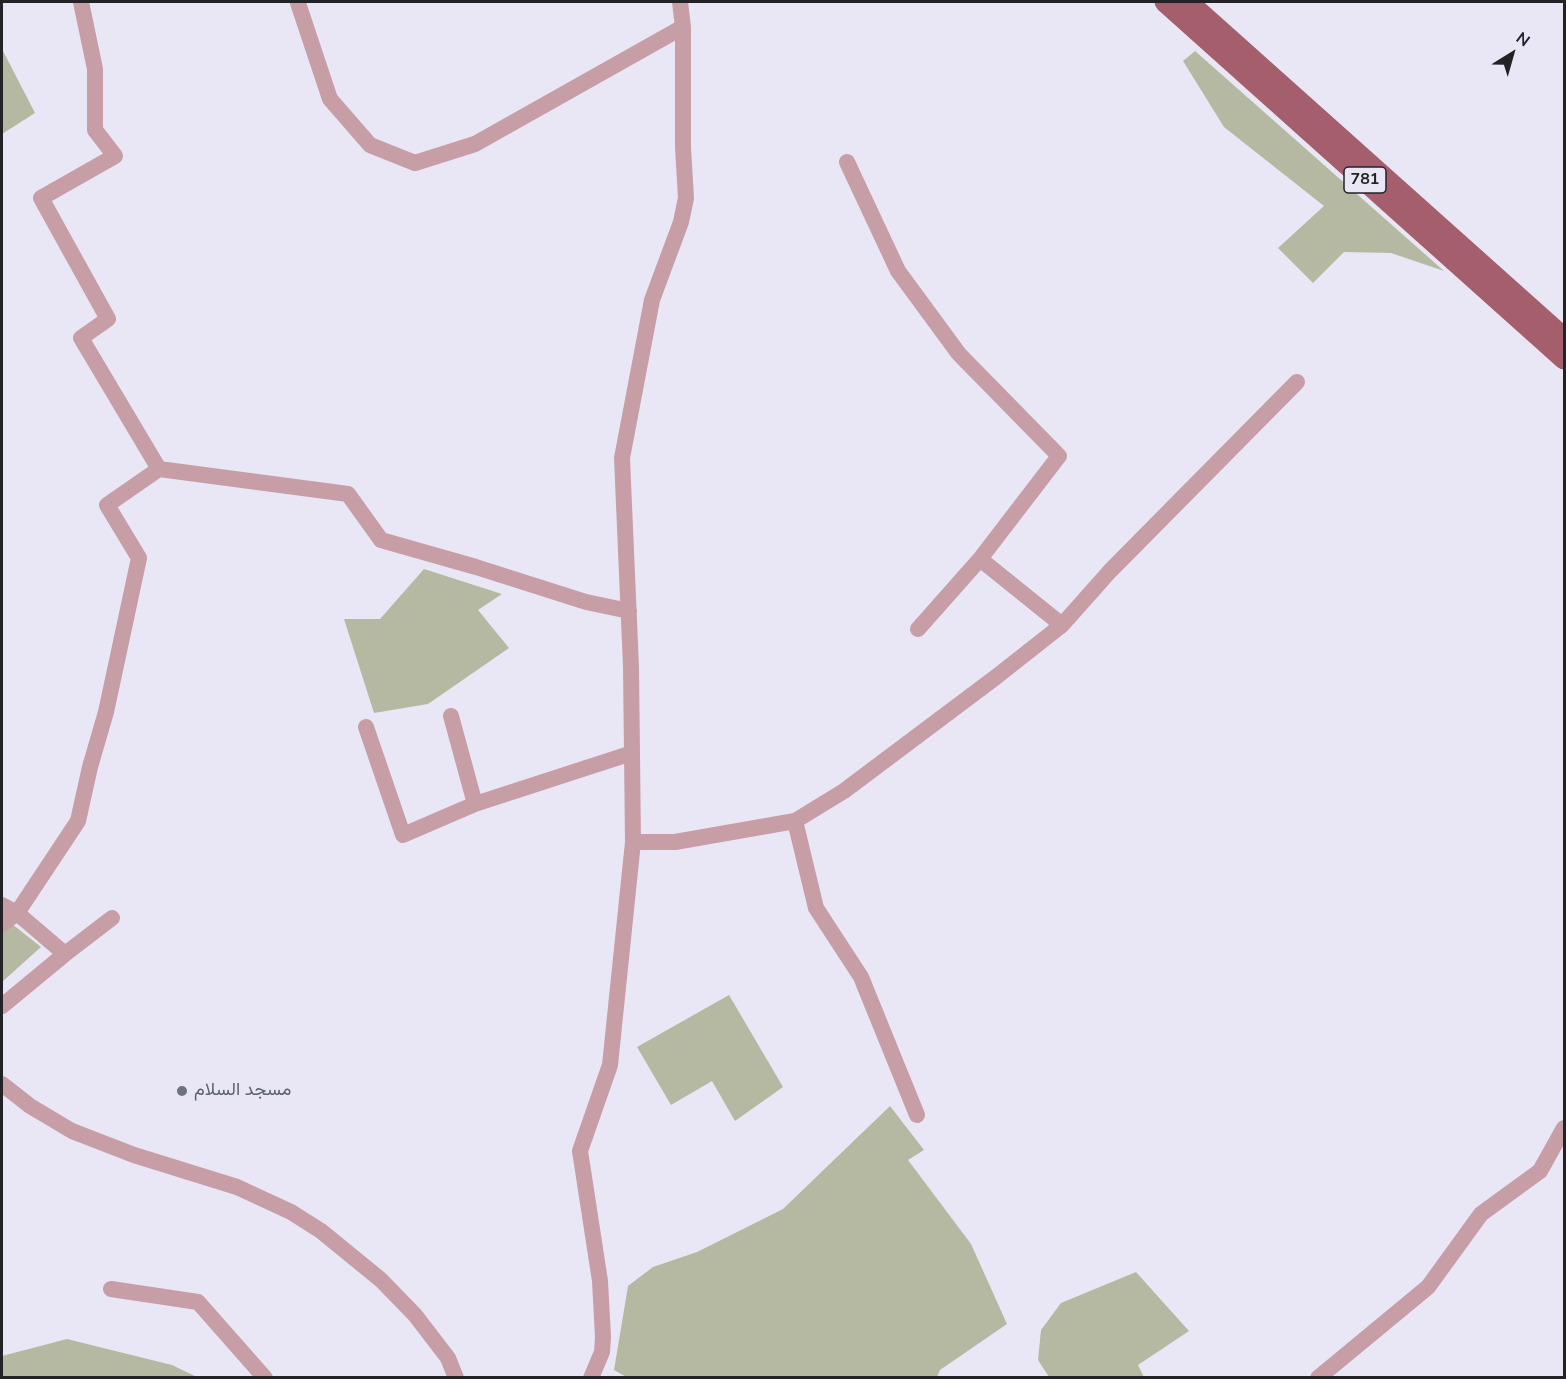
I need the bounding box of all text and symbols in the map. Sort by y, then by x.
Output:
north arrow [1482,24,1542,84]
text: N [1511,27,1534,52]
road number: 781 [1344,167,1386,193]
place label: مسجد السلام [194,1080,291,1102]
marker: مسجد السلام [175,1084,189,1098]

